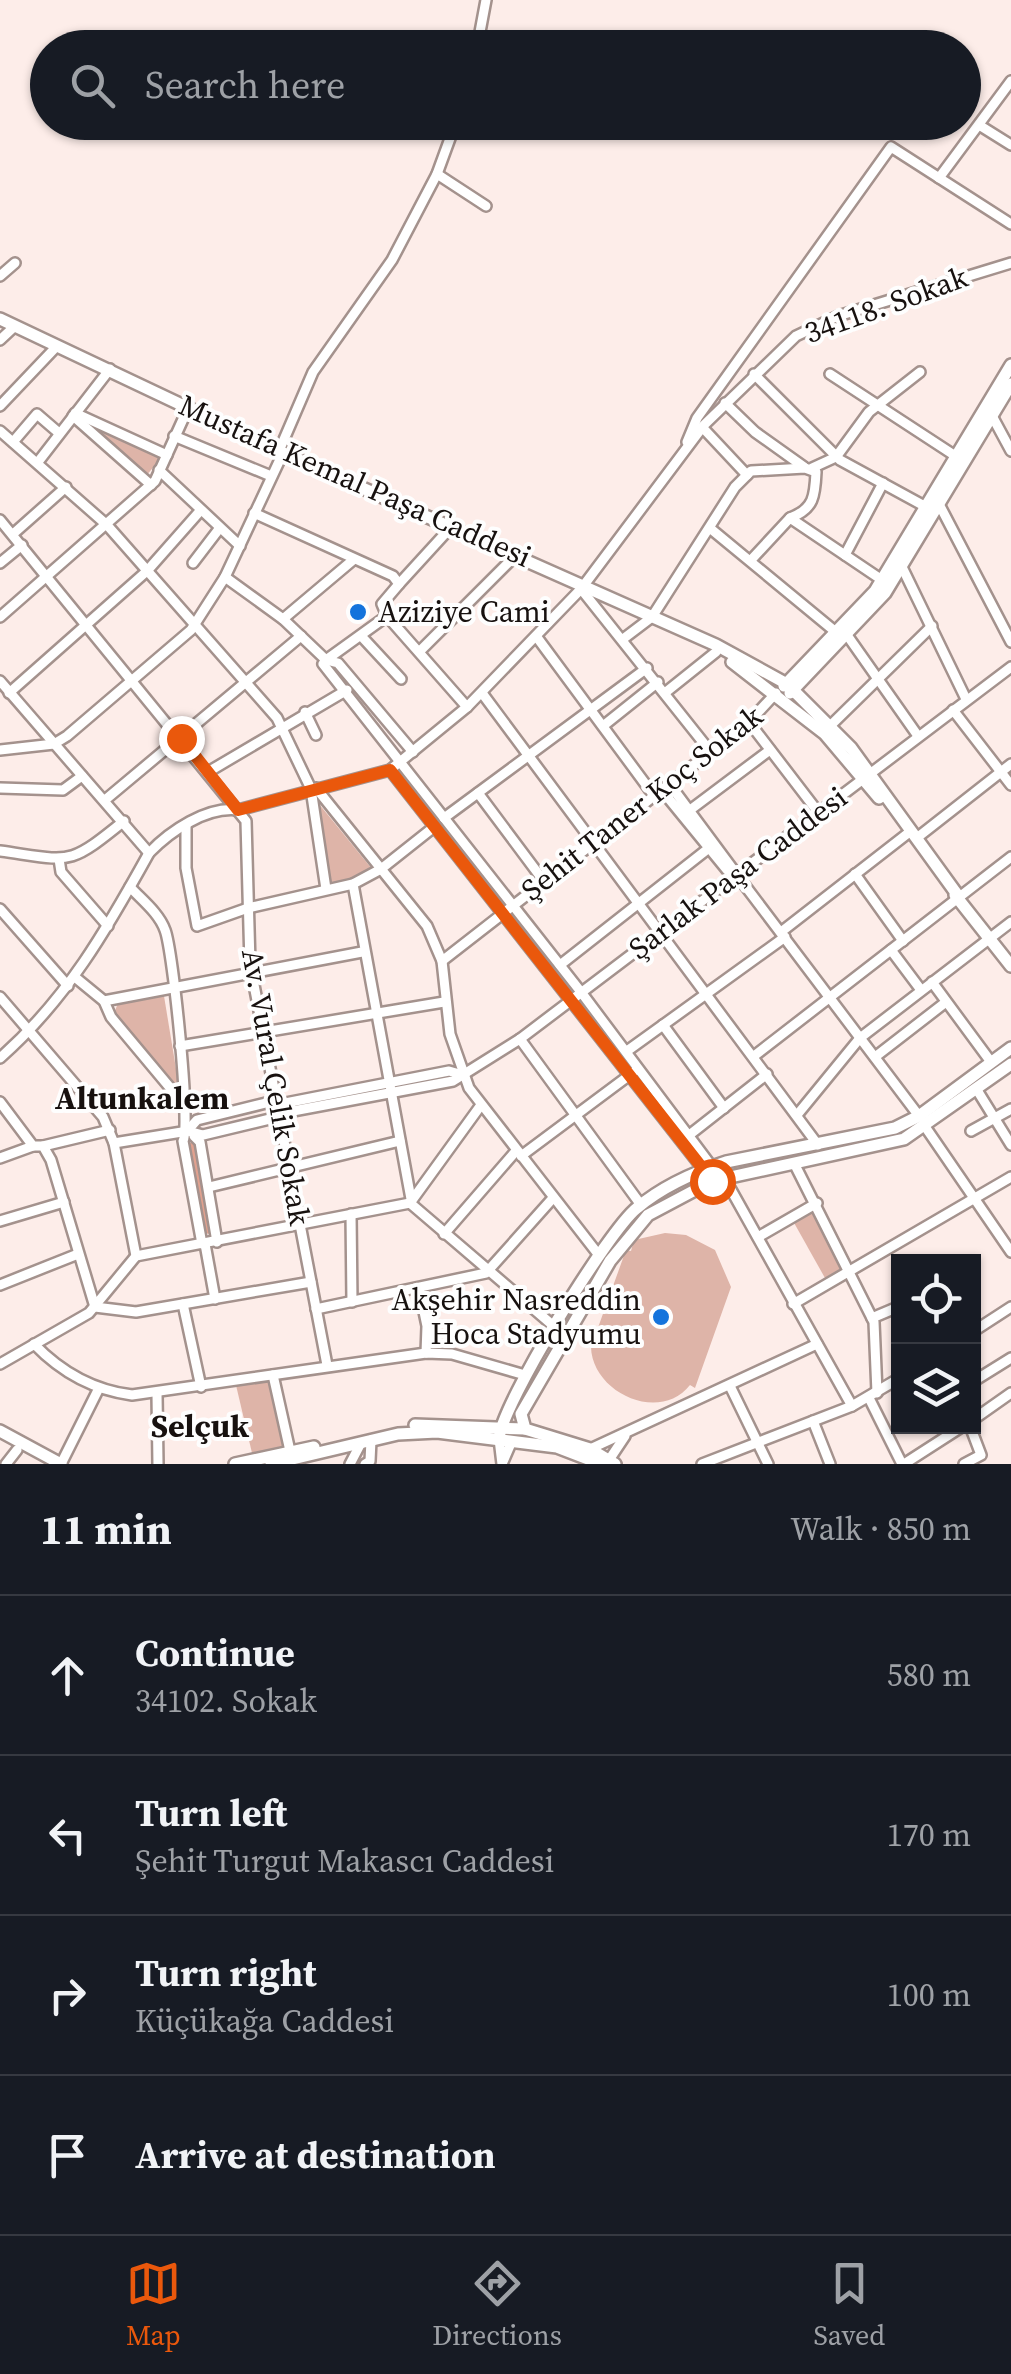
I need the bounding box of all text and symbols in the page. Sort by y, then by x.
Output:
search box [30,30,981,140]
icon: search [65,58,120,113]
text: Search here [145,59,345,111]
street label: 34118. Sokak [799,256,974,353]
street label: Mustafa Kemal Paşa Caddesi [173,384,538,577]
place label: Aziziye Cami [378,591,550,632]
marker: Aziziye Cami [347,601,369,623]
street label: Şehit Taner Koç Sokak [513,695,771,910]
route end [159,716,205,762]
street label: Şarlak Paşa Caddesi [620,777,855,968]
street label: Av. Vural Çelik Sokak [232,946,321,1229]
district label: Altunkalem [55,1076,229,1120]
route start [690,1159,736,1205]
map controls [891,1254,981,1434]
button: locate [891,1254,981,1344]
place label: Akşehir Nasreddin Hoca Stadyumu [391,1279,641,1354]
marker: Akşehir Nasreddin Hoca Stadyumu [650,1306,672,1328]
button: layers [891,1344,981,1434]
district label: Selçuk [151,1404,250,1448]
text: 11 min [40,1500,172,1558]
text: Walk · 850 m [790,1507,971,1551]
text: Continue [135,1627,295,1679]
icon: ahead [40,1648,95,1703]
text: 580 m [887,1653,971,1697]
text: 34102. Sokak [135,1679,317,1723]
text: Turn left [135,1787,287,1839]
icon: left [40,1808,95,1863]
text: 170 m [887,1813,971,1857]
text: Şehit Turgut Makascı Caddesi [135,1839,554,1883]
text: Turn right [135,1947,317,1999]
icon: right [40,1968,95,2023]
text: 100 m [887,1973,971,2017]
text: Küçükağa Caddesi [135,1999,394,2043]
icon: arrive [40,2128,95,2183]
text: Arrive at destination [135,2129,496,2181]
tab: Map [126,2256,181,2354]
tab: Directions [432,2256,562,2354]
tab: Saved [813,2256,885,2354]

